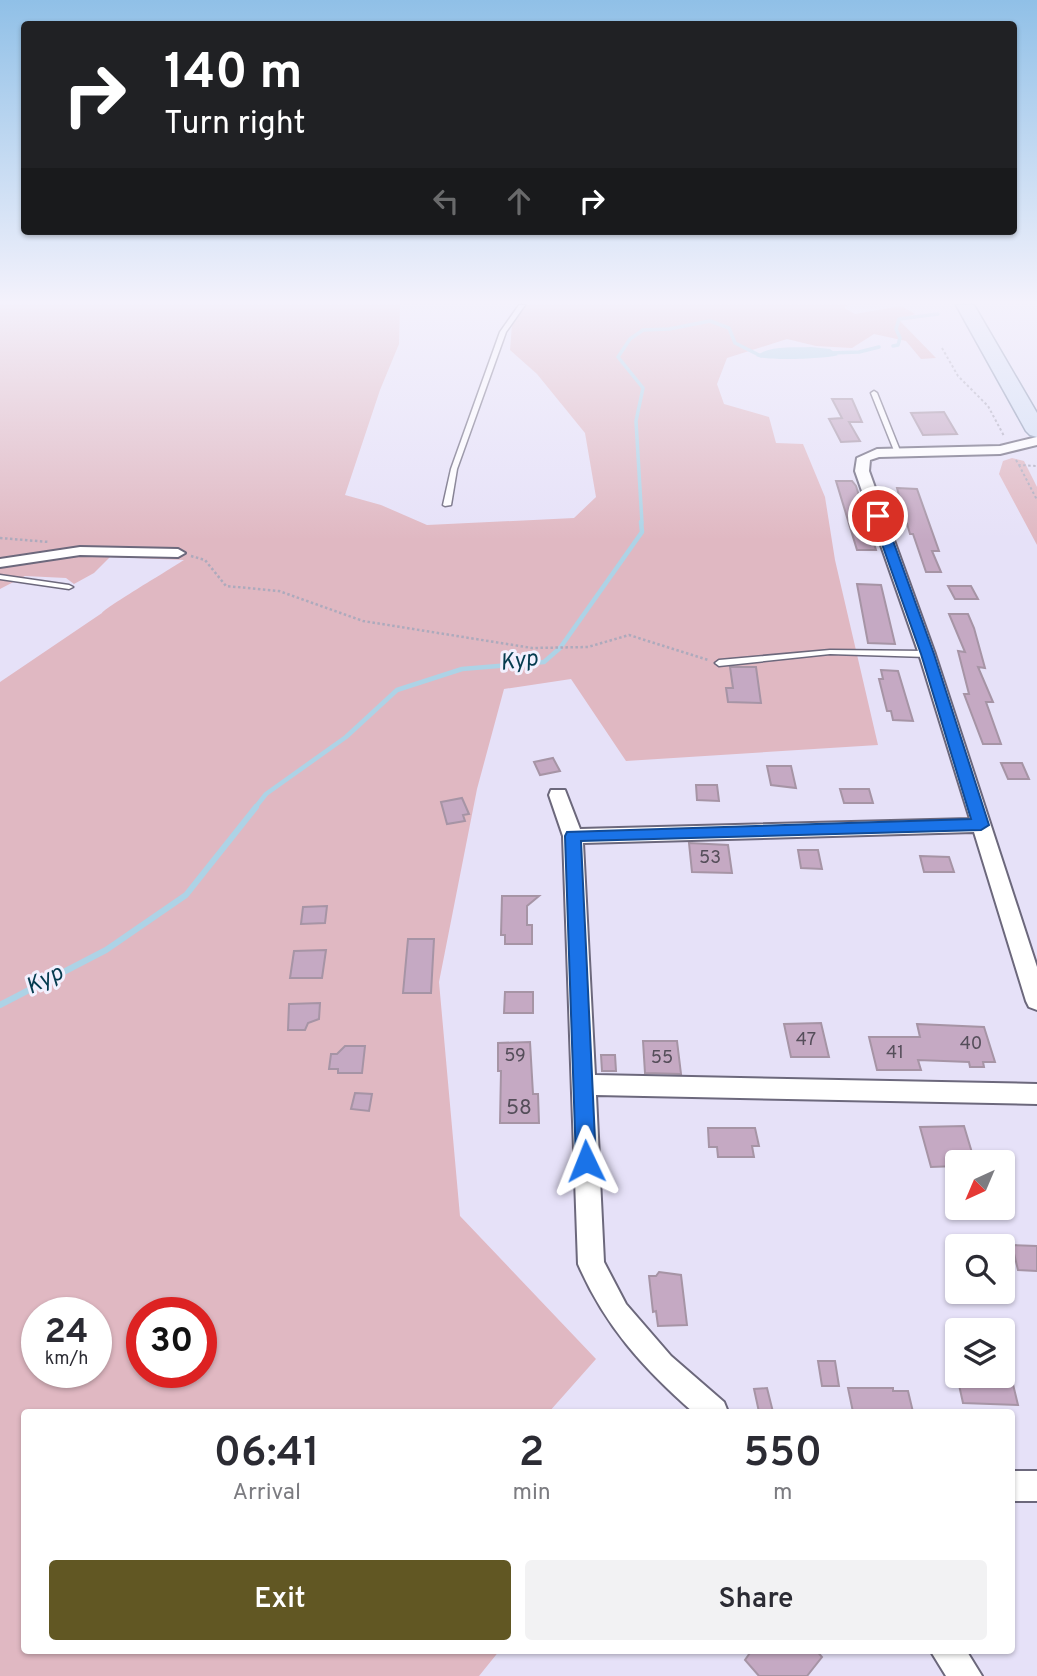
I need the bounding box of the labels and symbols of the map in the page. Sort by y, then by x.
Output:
pin [848,486,908,546]
water label: Кур [498,645,540,679]
house number: 53 [699,847,721,870]
water label: Кур [22,959,69,1003]
house number: 47 [796,1029,816,1052]
house number: 40 [960,1033,982,1056]
house number: 41 [886,1042,904,1065]
house number: 59 [504,1045,526,1068]
house number: 55 [651,1047,673,1070]
house number: 58 [506,1095,532,1122]
position arrow [549,1124,623,1198]
north arrow [945,1150,1015,1220]
speed limit sign: 30 [126,1297,217,1388]

